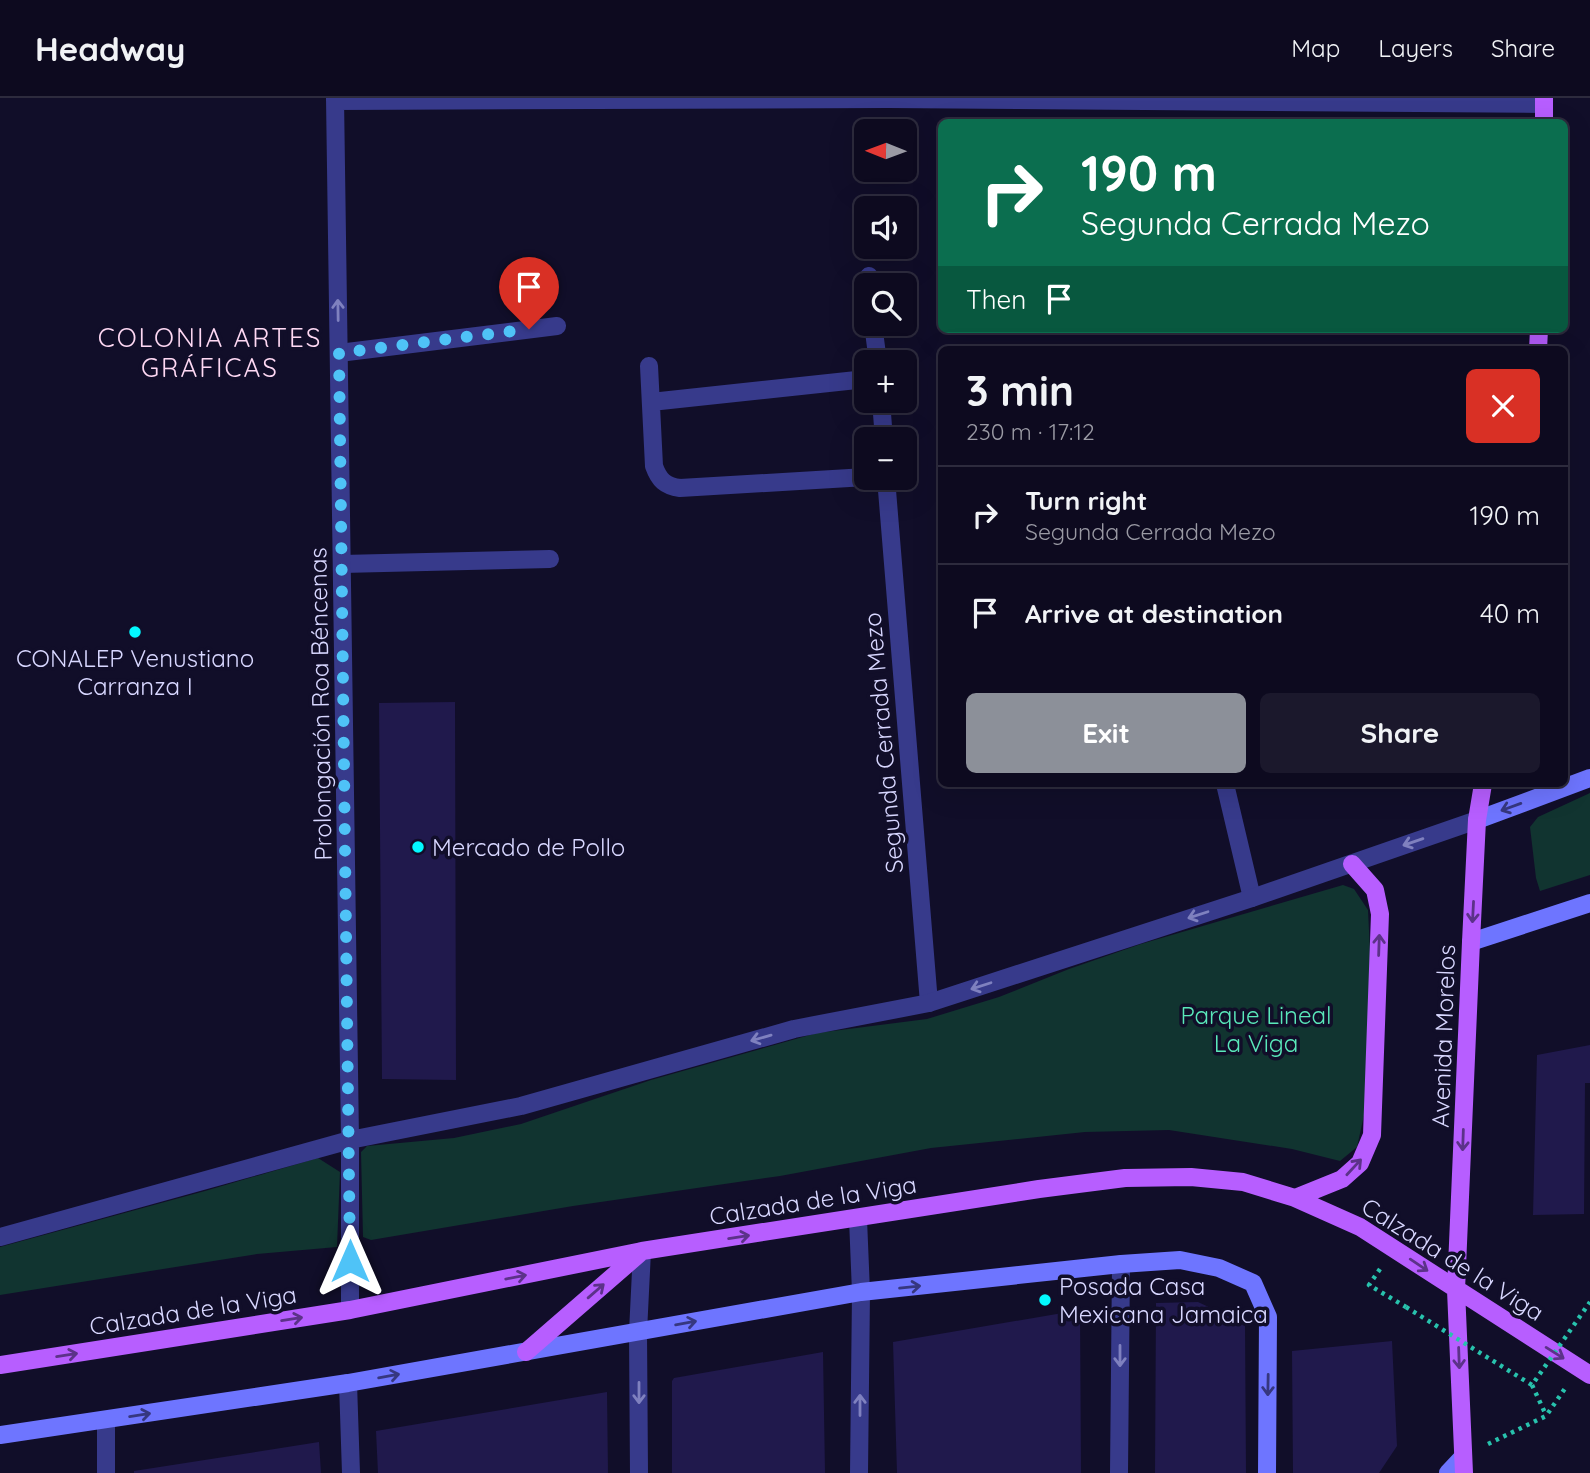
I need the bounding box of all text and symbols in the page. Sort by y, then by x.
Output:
text: Headway [35,28,185,69]
text: Map [1291,33,1340,63]
text: Layers [1378,33,1453,63]
text: Share [1491,33,1555,63]
north arrow [854,119,917,182]
map controls [854,119,917,490]
text: 190 m [1081,142,1217,203]
icon: right [966,147,1057,238]
button: sound [854,196,917,259]
text: Segunda Cerrada Mezo [1081,203,1430,243]
pin [499,257,559,329]
icon: arrive [510,268,548,306]
button: search [854,273,917,336]
icon: arrive [1040,280,1078,318]
text: Then [966,283,1026,316]
one-way arrow [331,299,345,322]
district label: COLONIA ARTES GRÁFICAS [98,321,322,384]
button: + [854,350,917,413]
text: 3 min [966,364,1074,417]
button: close [1466,369,1540,443]
text: 230 m · 17:12 [966,417,1095,446]
button: − [854,427,917,490]
text: Turn right [1025,484,1147,517]
icon: right [966,496,1004,534]
text: 190 m [1470,499,1540,532]
text: Segunda Cerrada Mezo [1025,517,1276,546]
street label: Prolongación Roa Béncenas [302,547,338,861]
icon: arrive [966,594,1004,632]
text: Arrive at destination [1025,597,1283,630]
text: 40 m [1480,597,1540,630]
street label: Segunda Cerrada Mezo [857,611,909,875]
marker: CONALEP Venustiano Carranza I [127,624,143,640]
place label: CONALEP Venustiano Carranza I [16,643,254,701]
button: Exit [966,693,1246,773]
button: Share [1260,693,1540,773]
one-way arrow [1500,802,1522,815]
place label: Mercado de Pollo [432,832,625,862]
one-way arrow [1403,837,1425,849]
marker: Mercado de Pollo [410,839,426,855]
one-way arrow [1466,901,1479,924]
one-way arrow [1187,910,1209,922]
one-way arrow [1373,934,1386,957]
street label: Avenida Morelos [1425,944,1461,1128]
one-way arrow [971,981,993,993]
park label: Parque Lineal La Viga [1180,1000,1332,1058]
one-way arrow [750,1033,772,1046]
one-way arrow [1456,1128,1469,1151]
one-way arrow [1346,1158,1362,1176]
street label: Calzada de la Viga [707,1169,919,1231]
street label: Calzada de la Viga [1356,1191,1550,1327]
position arrow [313,1224,387,1298]
one-way arrow [728,1230,750,1243]
one-way arrow [1409,1257,1428,1272]
one-way arrow [504,1269,527,1283]
place label: Posada Casa Mexicana Jamaica [1059,1271,1268,1329]
street label: Calzada de la Viga [87,1279,299,1341]
one-way arrow [898,1280,921,1293]
one-way arrow [587,1283,605,1299]
marker: Posada Casa Mexicana Jamaica [1037,1292,1053,1308]
one-way arrow [280,1312,303,1325]
one-way arrow [674,1316,697,1330]
one-way arrow [1113,1345,1127,1368]
one-way arrow [1452,1346,1465,1369]
one-way arrow [1545,1346,1565,1360]
one-way arrow [55,1348,78,1361]
one-way arrow [377,1369,400,1382]
one-way arrow [1261,1374,1275,1397]
one-way arrow [632,1381,645,1404]
one-way arrow [853,1394,867,1417]
one-way arrow [128,1408,151,1421]

